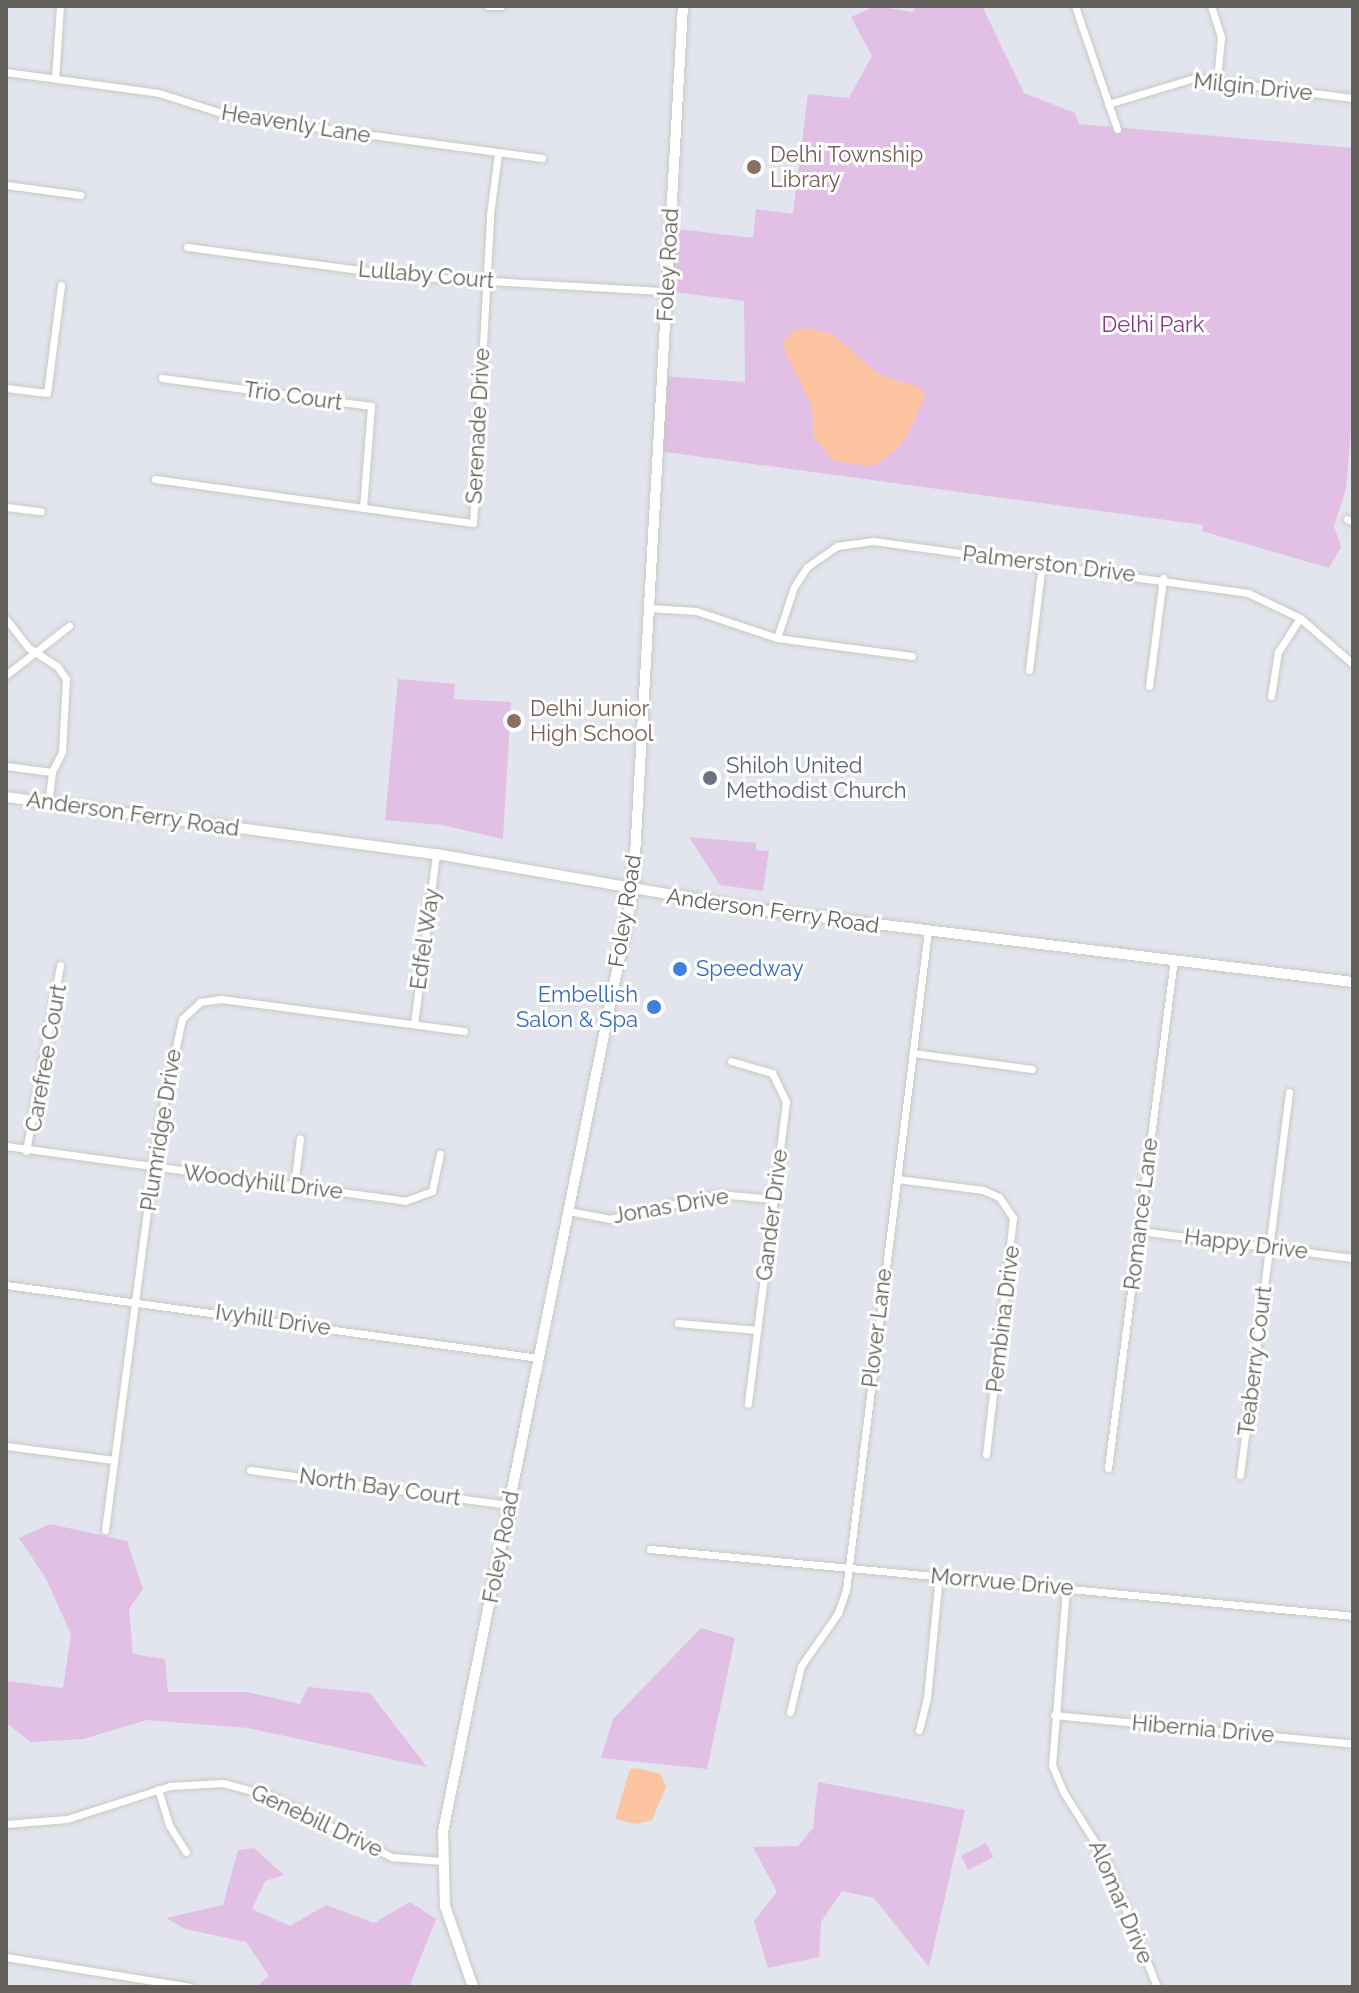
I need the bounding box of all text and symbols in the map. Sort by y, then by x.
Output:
street label: Milgin Drive [1192,68,1314,106]
street label: Heavenly Lane [219,99,373,149]
place label: Delhi Township Library [770,141,924,192]
marker: Delhi Township Library [745,158,763,176]
street label: Foley Road [652,207,684,323]
street label: Lullaby Court [357,256,495,294]
park label: Delhi Park [1102,312,1204,338]
street label: Serenade Drive [461,347,495,505]
street label: Trio Court [242,376,344,416]
street label: Palmerston Drive [961,540,1137,588]
place label: Delhi Junior High School [530,695,653,746]
marker: Delhi Junior High School [505,712,523,730]
place label: Shiloh United Methodist Church [726,752,907,804]
marker: Shiloh United Methodist Church [701,769,719,787]
street label: Anderson Ferry Road [25,786,241,842]
street label: Foley Road [603,853,647,969]
street label: Anderson Ferry Road [665,883,881,939]
street label: Edfel Way [405,886,445,992]
place label: Speedway [696,956,804,982]
marker: Speedway [671,960,689,978]
place label: Embellish Salon & Spa [516,981,638,1032]
street label: Carefree Court [20,982,72,1134]
marker: Embellish Salon & Spa [645,998,663,1016]
street label: Plumridge Drive [135,1047,187,1213]
street label: Romance Lane [1119,1136,1163,1292]
street label: Gander Drive [751,1147,793,1283]
street label: Woodyhill Drive [181,1159,345,1205]
street label: Jonas Drive [611,1183,731,1229]
street label: Happy Drive [1182,1223,1310,1265]
street label: Pembina Drive [981,1244,1025,1394]
street label: Plover Lane [857,1267,897,1389]
street label: Teaberry Court [1233,1284,1277,1438]
street label: Ivyhill Drive [213,1299,333,1341]
street label: North Bay Court [297,1463,463,1511]
street label: Foley Road [477,1488,525,1606]
street label: Morrvue Drive [929,1563,1075,1601]
street label: Hibernia Drive [1131,1710,1275,1748]
street label: Genebill Drive [247,1779,387,1863]
street label: Alomar Drive [1083,1836,1159,1968]

